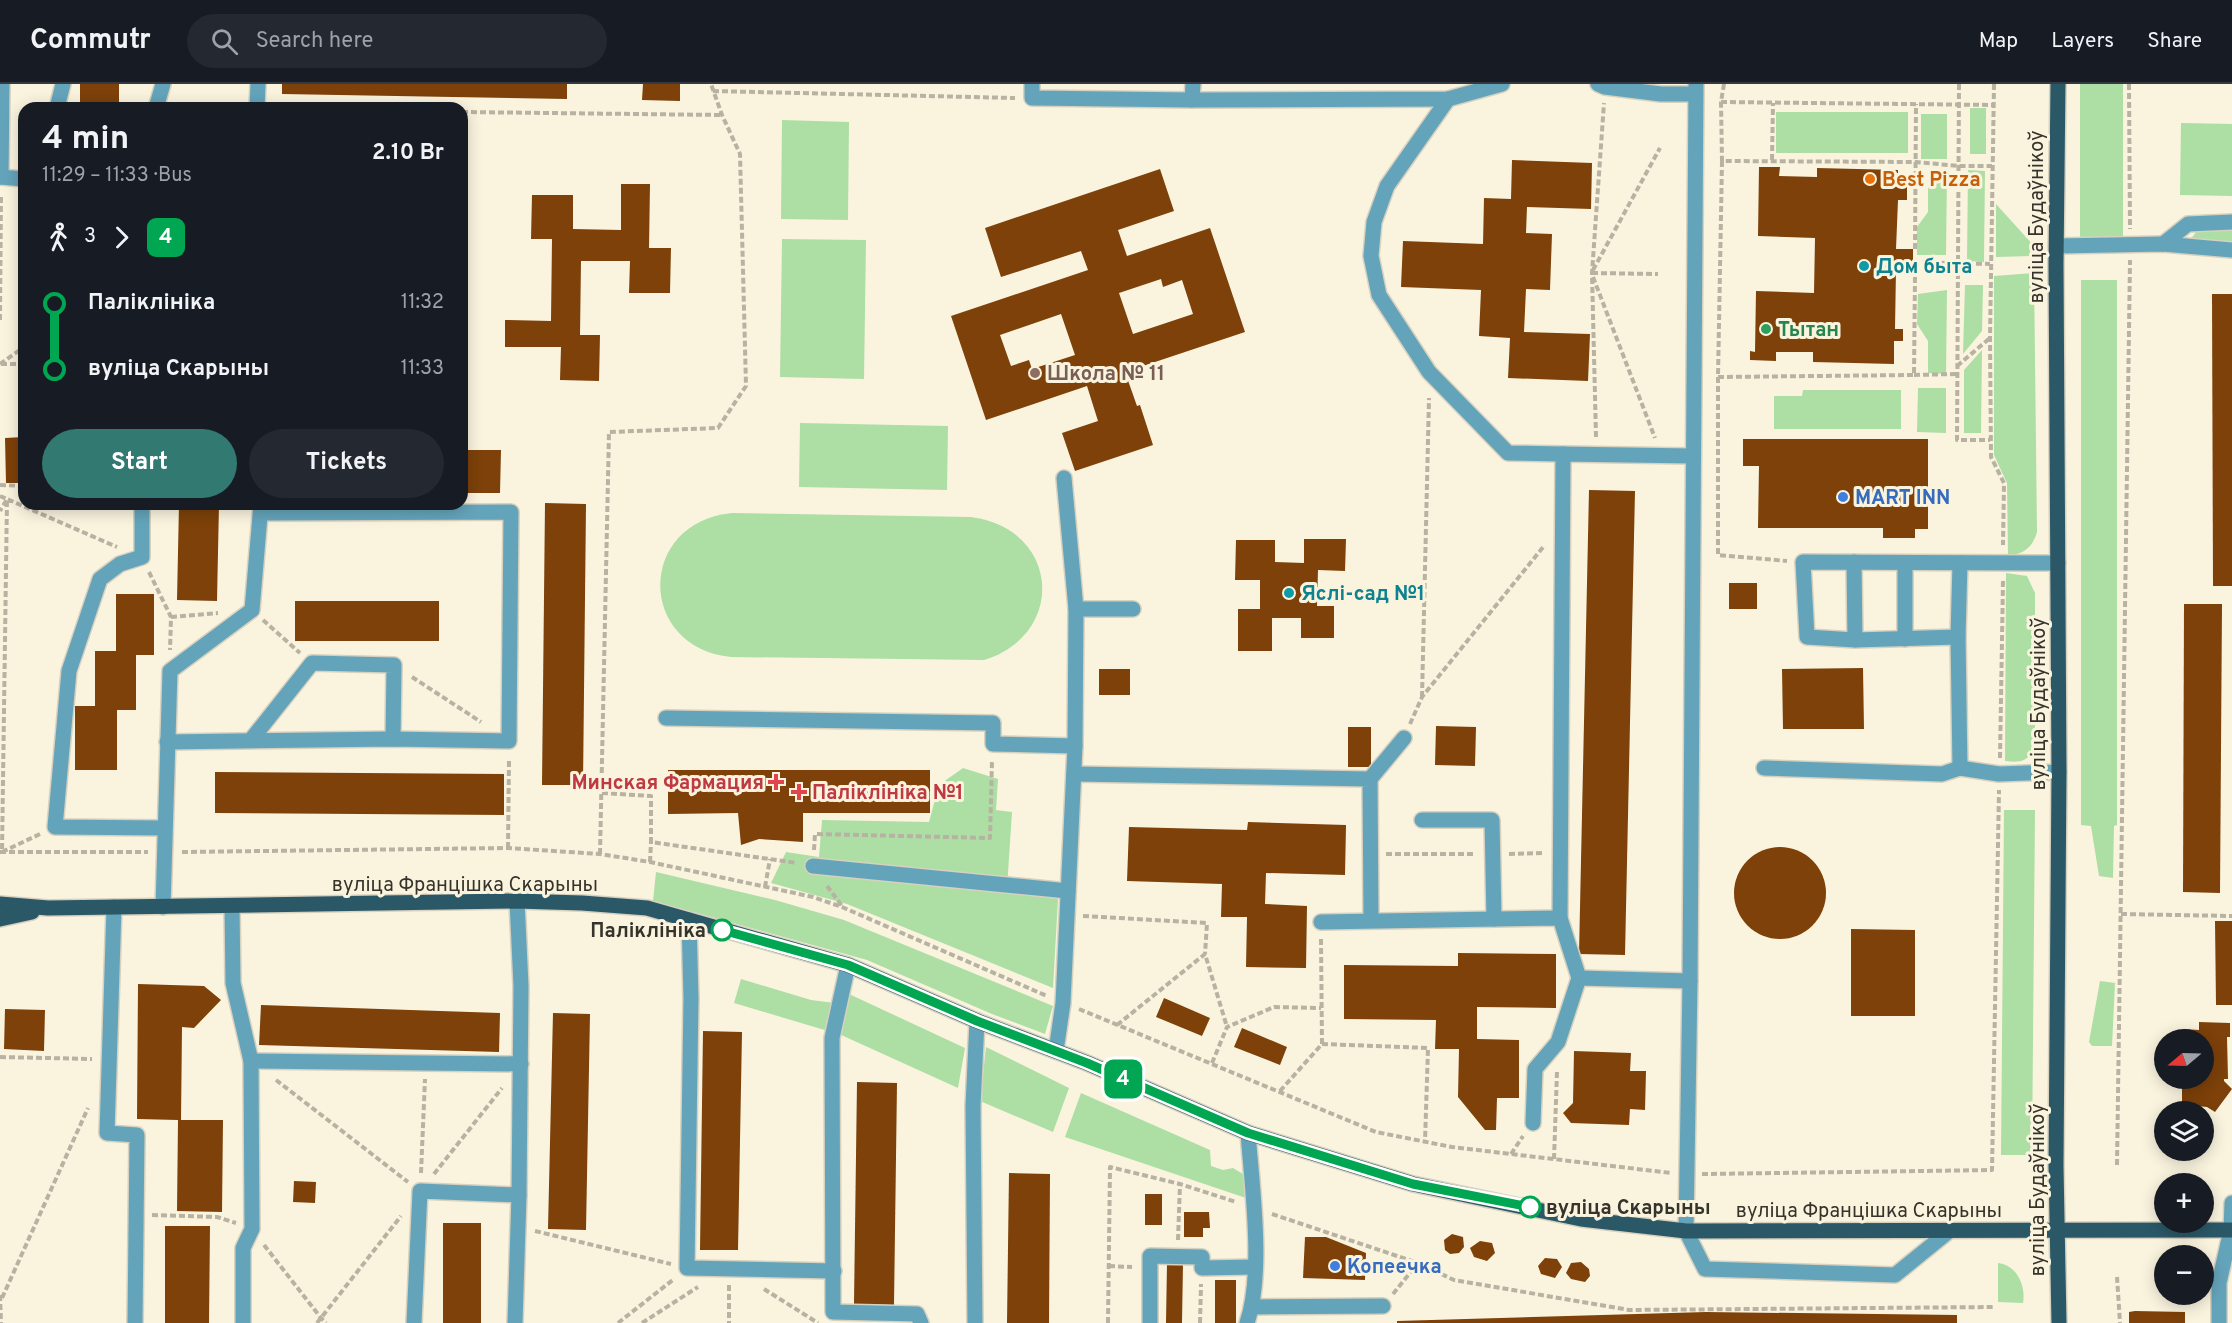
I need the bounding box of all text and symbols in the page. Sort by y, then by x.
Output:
search box [187,14,607,68]
text: Commutr [30,23,151,59]
icon: search [208,25,241,58]
text: Search here [256,28,373,55]
text: Map [1979,28,2018,55]
text: Layers [2051,28,2114,55]
text: Share [2147,28,2202,55]
text: 4 min [42,119,129,161]
street label: вуліца Будаўнікоў [2025,130,2051,304]
text: 2.10 Br [372,140,444,167]
text: 11:29 – 11:33 · Bus [42,163,192,189]
place label: Best Pizza [1882,168,1981,194]
marker: Best Pizza [1863,172,1877,186]
icon: walk [42,221,75,254]
icon: forward [105,221,138,254]
text: 3 [84,224,96,250]
text: 4 [159,224,173,251]
place label: Дом быта [1876,255,1972,281]
marker: Дом быта [1857,259,1871,273]
text: Паліклініка [88,290,215,317]
text: 11:32 [401,290,444,316]
place label: Тытан [1778,318,1839,344]
marker: Тытан [1759,322,1773,336]
text: вуліца Скарыны [88,356,269,383]
text: 11:33 [401,356,444,382]
place label: Школа № 11 [1047,362,1165,388]
marker: Школа № 11 [1028,366,1042,380]
button: Start [42,429,237,498]
button: Tickets [249,429,444,498]
place label: MART INN [1855,486,1950,512]
marker: MART INN [1836,490,1850,504]
place label: Яслі-сад №1 [1301,582,1425,608]
marker: Яслі-сад №1 [1282,586,1296,600]
street label: вуліца Будаўнікоў [2027,617,2053,791]
place label: Минская Фармация [571,771,764,797]
marker: Минская Фармация [769,775,783,789]
place label: Паліклініка №1 [812,781,964,807]
marker: Паліклініка №1 [790,783,808,801]
street label: вуліца Францішка Скарыны [332,873,598,899]
place label: Паліклініка [590,919,706,945]
marker: Паліклініка [711,919,733,941]
north arrow [2154,1029,2214,1089]
map controls [2154,1029,2214,1305]
line badge: 4 [1104,1060,1142,1098]
text: 4 [1116,1066,1130,1093]
button: layers [2154,1101,2214,1161]
street label: вуліца Будаўнікоў [2026,1103,2052,1277]
button: + [2154,1173,2214,1233]
marker: вуліца Скарыны [1519,1196,1541,1218]
place label: вуліца Скарыны [1546,1196,1711,1222]
street label: вуліца Францішка Скарыны [1736,1199,2002,1225]
button: − [2154,1245,2214,1305]
place label: Копеечка [1347,1255,1442,1281]
marker: Копеечка [1328,1259,1342,1273]

